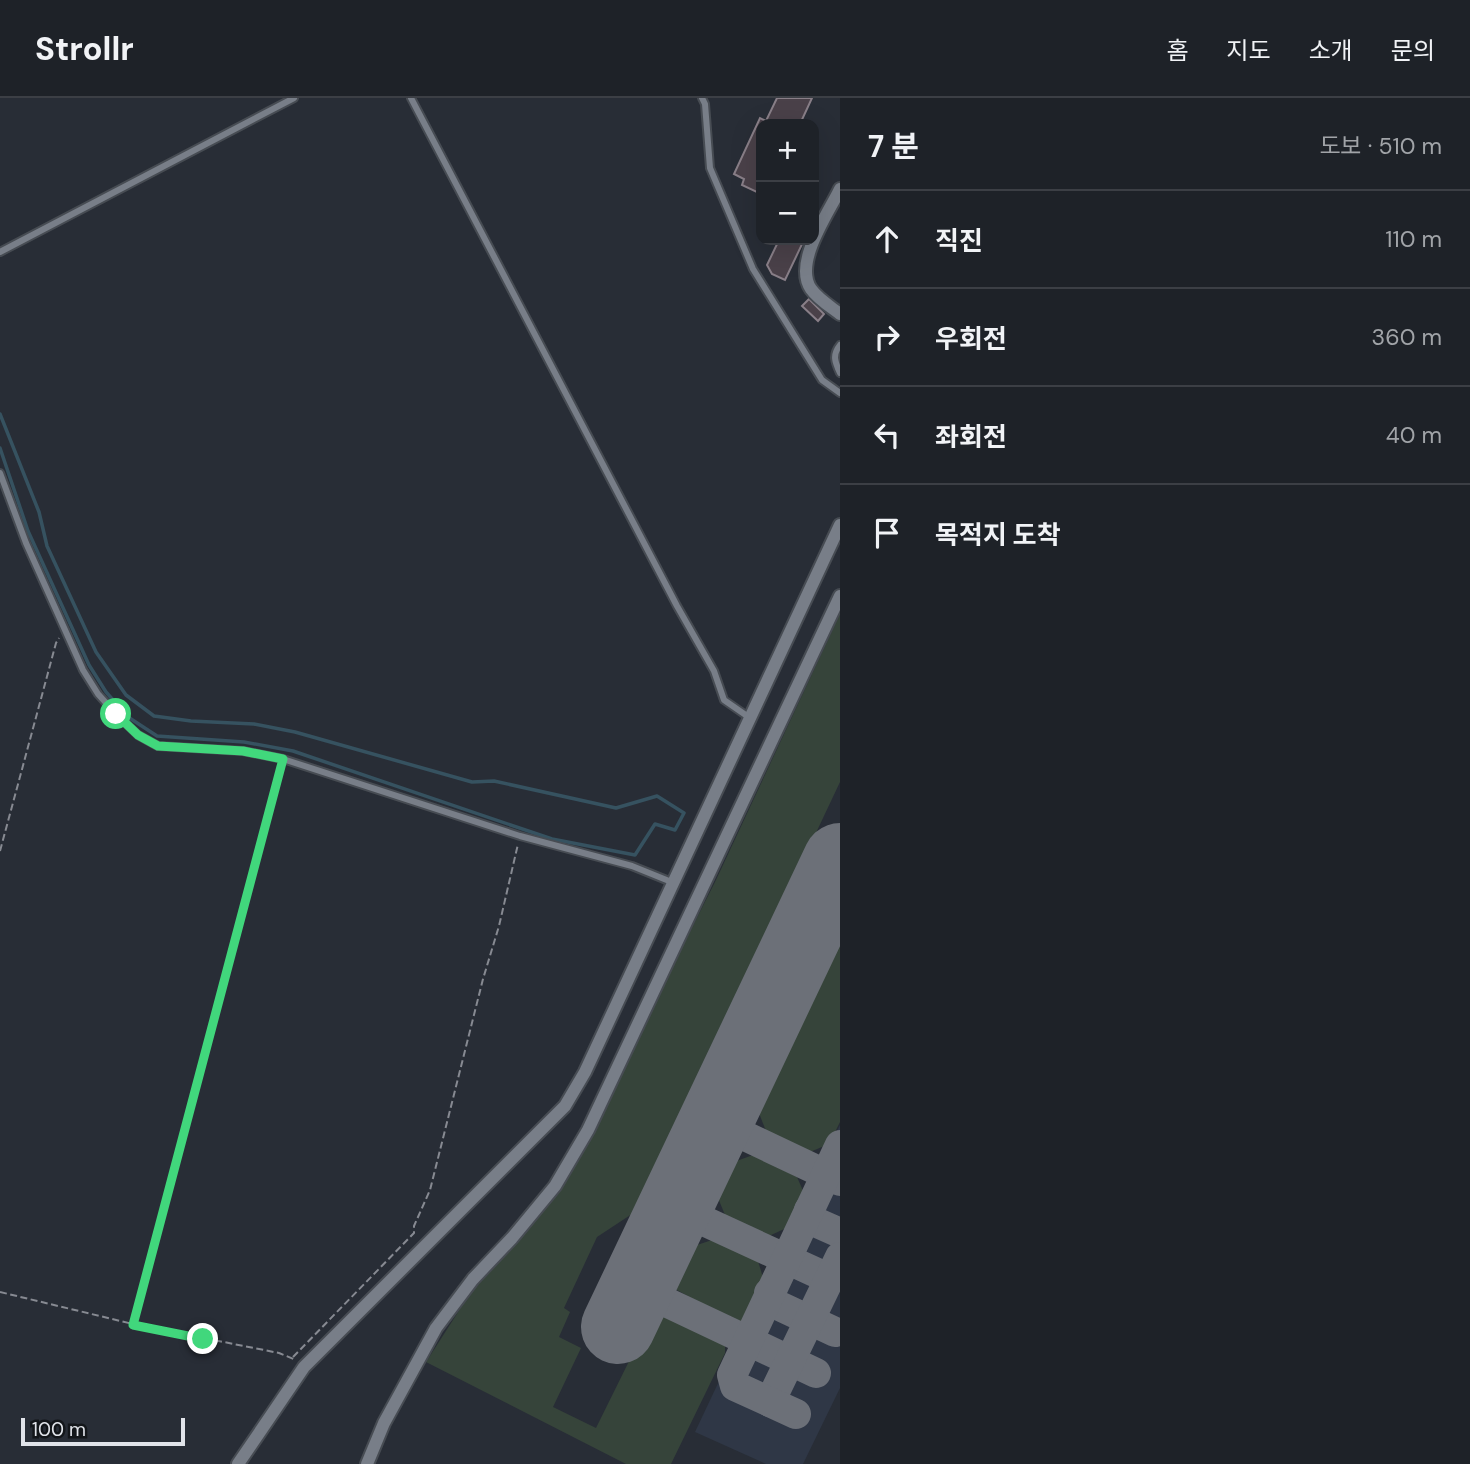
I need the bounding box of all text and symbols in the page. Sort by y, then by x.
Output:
text: Strollr [35,27,134,70]
text: 홈 [1166,35,1188,66]
text: 지도 [1226,35,1271,66]
text: 소개 [1309,35,1353,66]
text: 문의 [1391,35,1435,66]
map controls [756,119,819,245]
button: + [756,119,819,182]
text: 7 분 [868,127,919,166]
text: 도보 · 510 m [1319,131,1442,161]
button: − [756,182,819,245]
icon: ahead [868,220,906,258]
text: 직진 [935,224,983,258]
text: 110 m [1385,224,1442,254]
icon: right [868,318,906,356]
text: 우회전 [935,322,1007,356]
text: 360 m [1372,322,1442,352]
icon: left [868,416,906,454]
text: 좌회전 [935,420,1007,454]
text: 40 m [1386,420,1442,450]
icon: arrive [868,514,906,552]
text: 목적지 도착 [935,518,1061,552]
route start [100,698,131,729]
route end [187,1323,218,1354]
scale bar [21,1415,186,1447]
text: 100 m [32,1417,86,1442]

